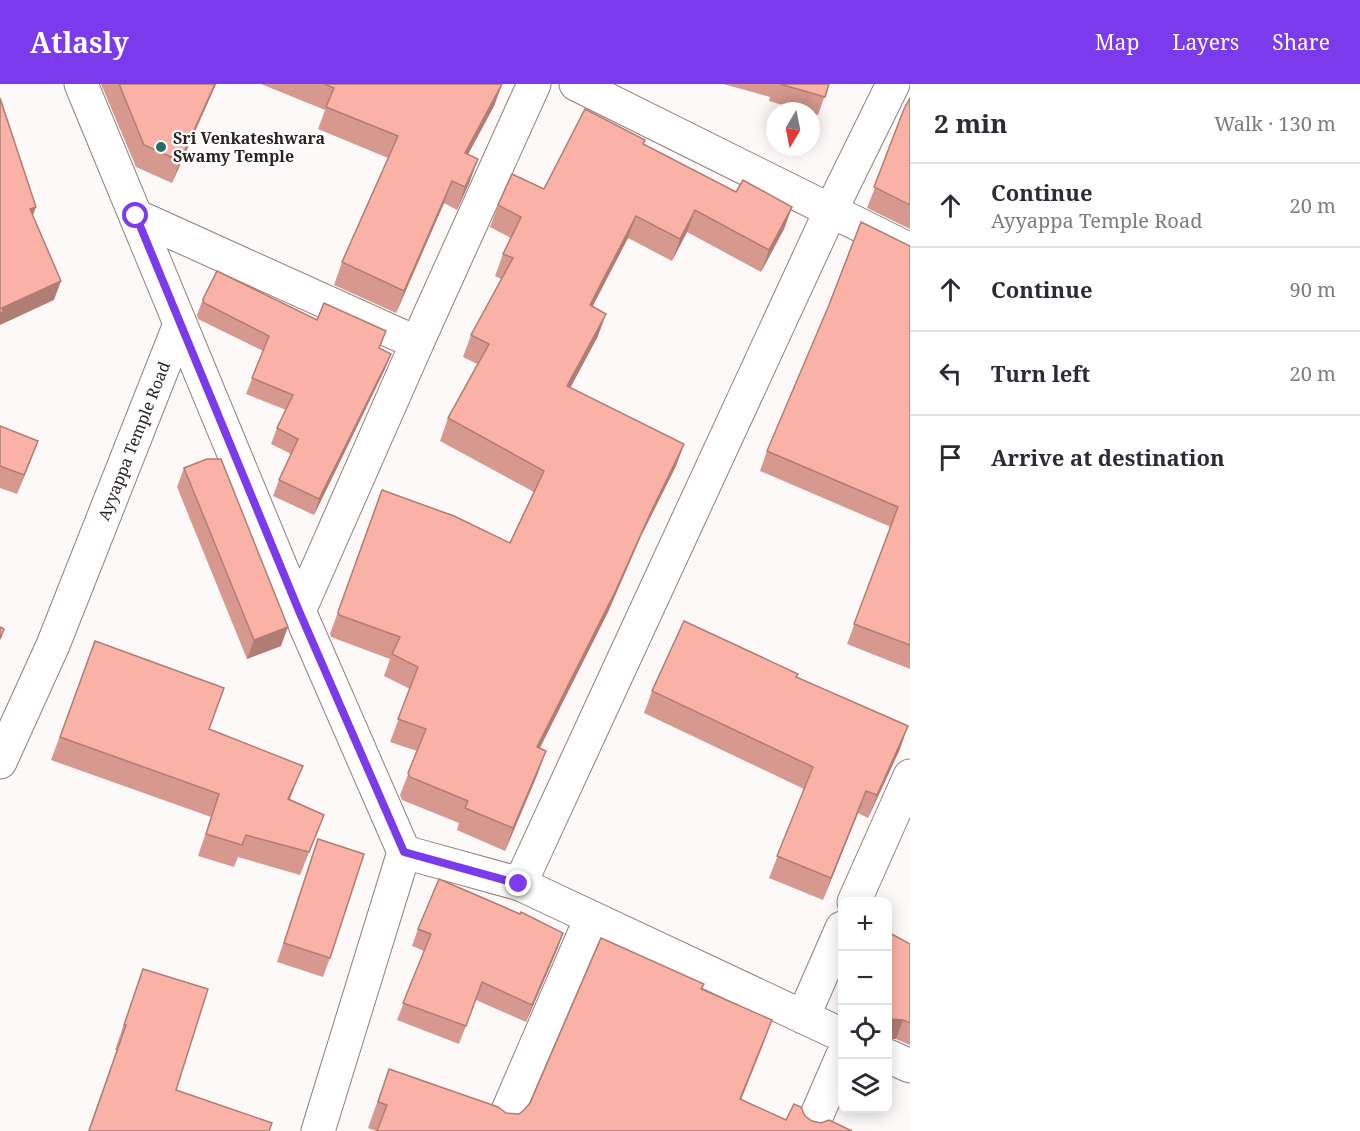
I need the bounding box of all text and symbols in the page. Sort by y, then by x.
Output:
text: Atlasly [30,23,129,61]
text: Map [1095,28,1139,56]
text: Layers [1172,28,1239,56]
text: Share [1272,28,1330,56]
north arrow [766,102,820,156]
text: 2 min [934,105,1008,141]
text: Walk · 130 m [1214,110,1336,137]
place label: Sri Venkateshwara Swamy Temple [173,127,326,167]
marker: Sri Venkateshwara Swamy Temple [154,140,168,154]
text: Continue [991,177,1093,207]
icon: ahead [934,189,967,222]
text: 20 m [1290,192,1336,219]
route start [122,202,148,228]
text: Ayyappa Temple Road [991,207,1202,234]
icon: ahead [934,273,967,306]
text: Continue [991,274,1093,304]
text: 90 m [1290,276,1336,303]
icon: left [934,357,967,390]
street label: Ayyappa Temple Road [92,358,175,524]
text: Turn left [991,358,1090,388]
text: 20 m [1290,360,1336,387]
icon: arrive [934,441,967,474]
text: Arrive at destination [991,442,1225,472]
route end [505,870,531,896]
map controls [838,897,892,1113]
button: + [838,897,892,951]
button: − [838,951,892,1005]
button: locate [838,1005,892,1059]
button: layers [838,1059,892,1113]

